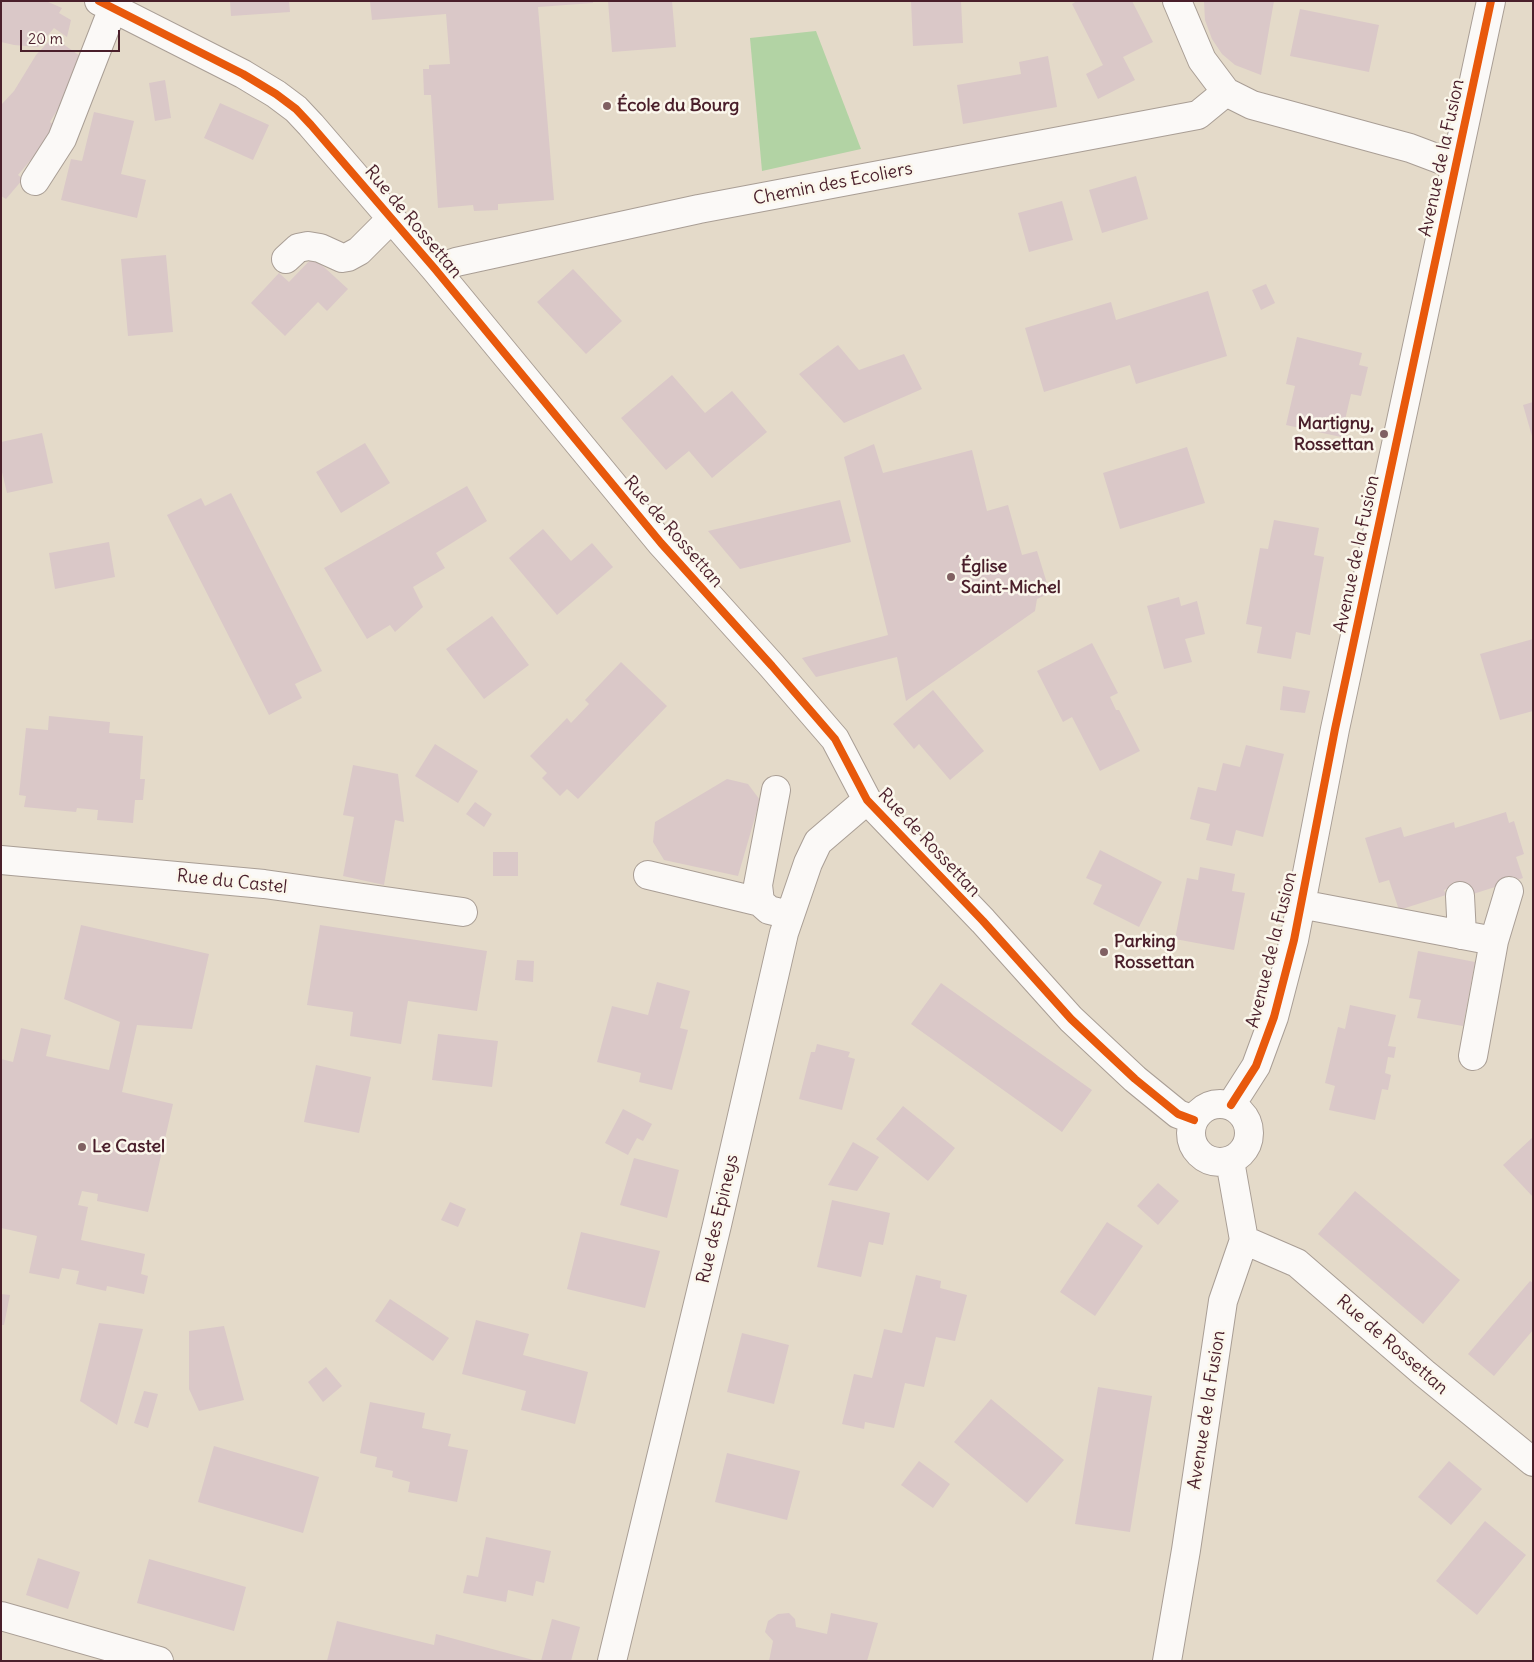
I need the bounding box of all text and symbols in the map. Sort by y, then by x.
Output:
scale bar [22,20,122,52]
text: 20 m [28,29,63,48]
street label: Avenue de la Fusion [1415,77,1469,239]
place label: École du Bourg [617,95,739,117]
marker: École du Bourg [601,100,613,112]
street label: Chemin des Ecoliers [752,158,914,210]
street label: Rue de Rossettan [360,161,466,283]
place label: Martigny, Rossettan [1294,413,1374,456]
marker: Martigny, Rossettan [1378,428,1390,440]
street label: Rue de Rossettan [619,472,727,592]
street label: Avenue de la Fusion [1330,473,1384,635]
place label: Église Saint-Michel [961,556,1061,598]
marker: Église Saint-Michel [945,571,957,583]
street label: Rue de Rossettan [873,784,985,902]
street label: Rue du Castel [176,865,288,899]
street label: Avenue de la Fusion [1242,870,1302,1030]
place label: Parking Rossettan [1114,931,1194,974]
marker: Parking Rossettan [1098,946,1110,958]
place label: Le Castel [92,1136,165,1158]
marker: Le Castel [76,1141,88,1153]
street label: Rue des Epineys [693,1152,743,1286]
street label: Rue de Rossettan [1332,1291,1452,1399]
street label: Avenue de la Fusion [1184,1329,1230,1491]

